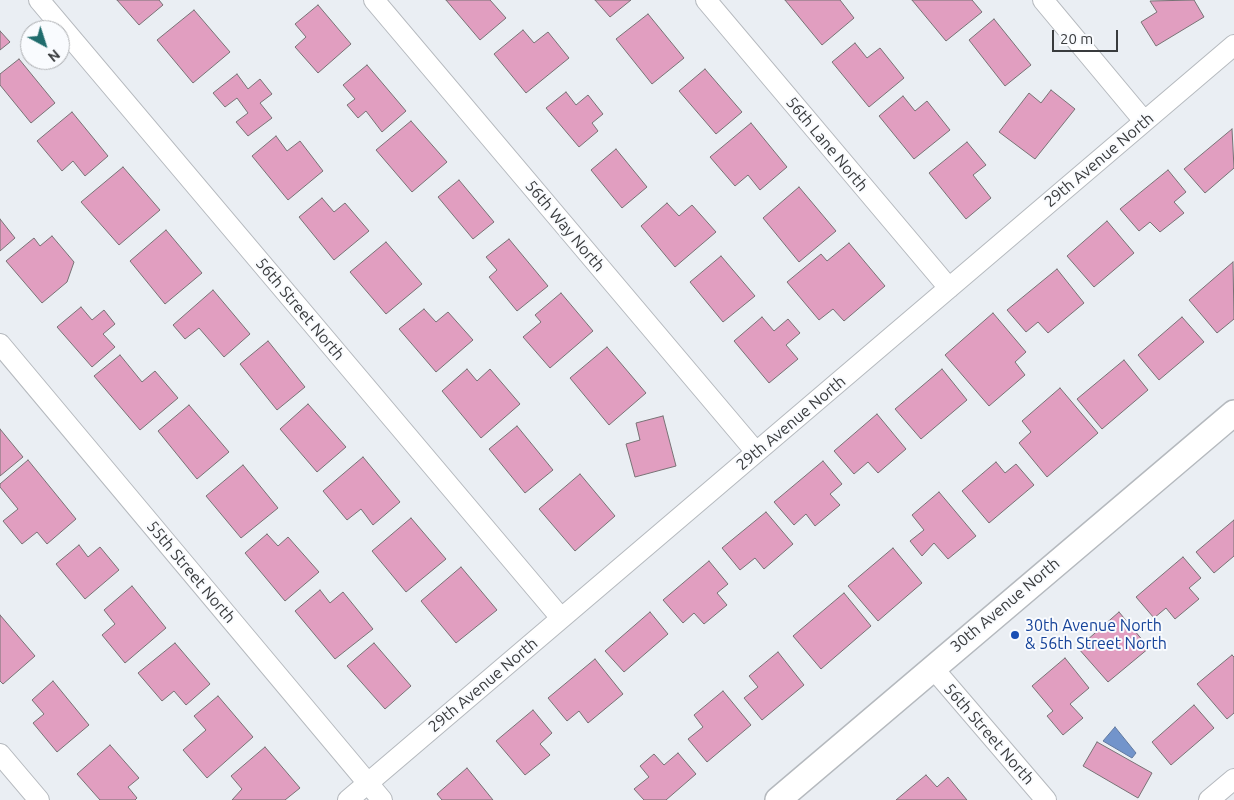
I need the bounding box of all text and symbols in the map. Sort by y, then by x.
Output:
north arrow [20,20,70,70]
scale bar [1054,20,1120,52]
text: 20 m [1060,30,1093,47]
text: N [45,46,63,65]
street label: 56th Lane North [782,93,872,195]
street label: 29th Avenue North [1040,109,1158,211]
street label: 56th Way North [521,176,609,276]
street label: 56th Street North [252,254,348,364]
street label: 29th Avenue North [732,372,850,474]
street label: 55th Street North [143,517,239,627]
street label: 30th Avenue North [946,554,1064,656]
place label: 30th Avenue North & 56th Street North [1025,616,1167,654]
marker: 30th Avenue North & 56th Street North [1009,629,1021,641]
street label: 29th Avenue North [424,634,542,736]
street label: 56th Street North [940,679,1038,789]

